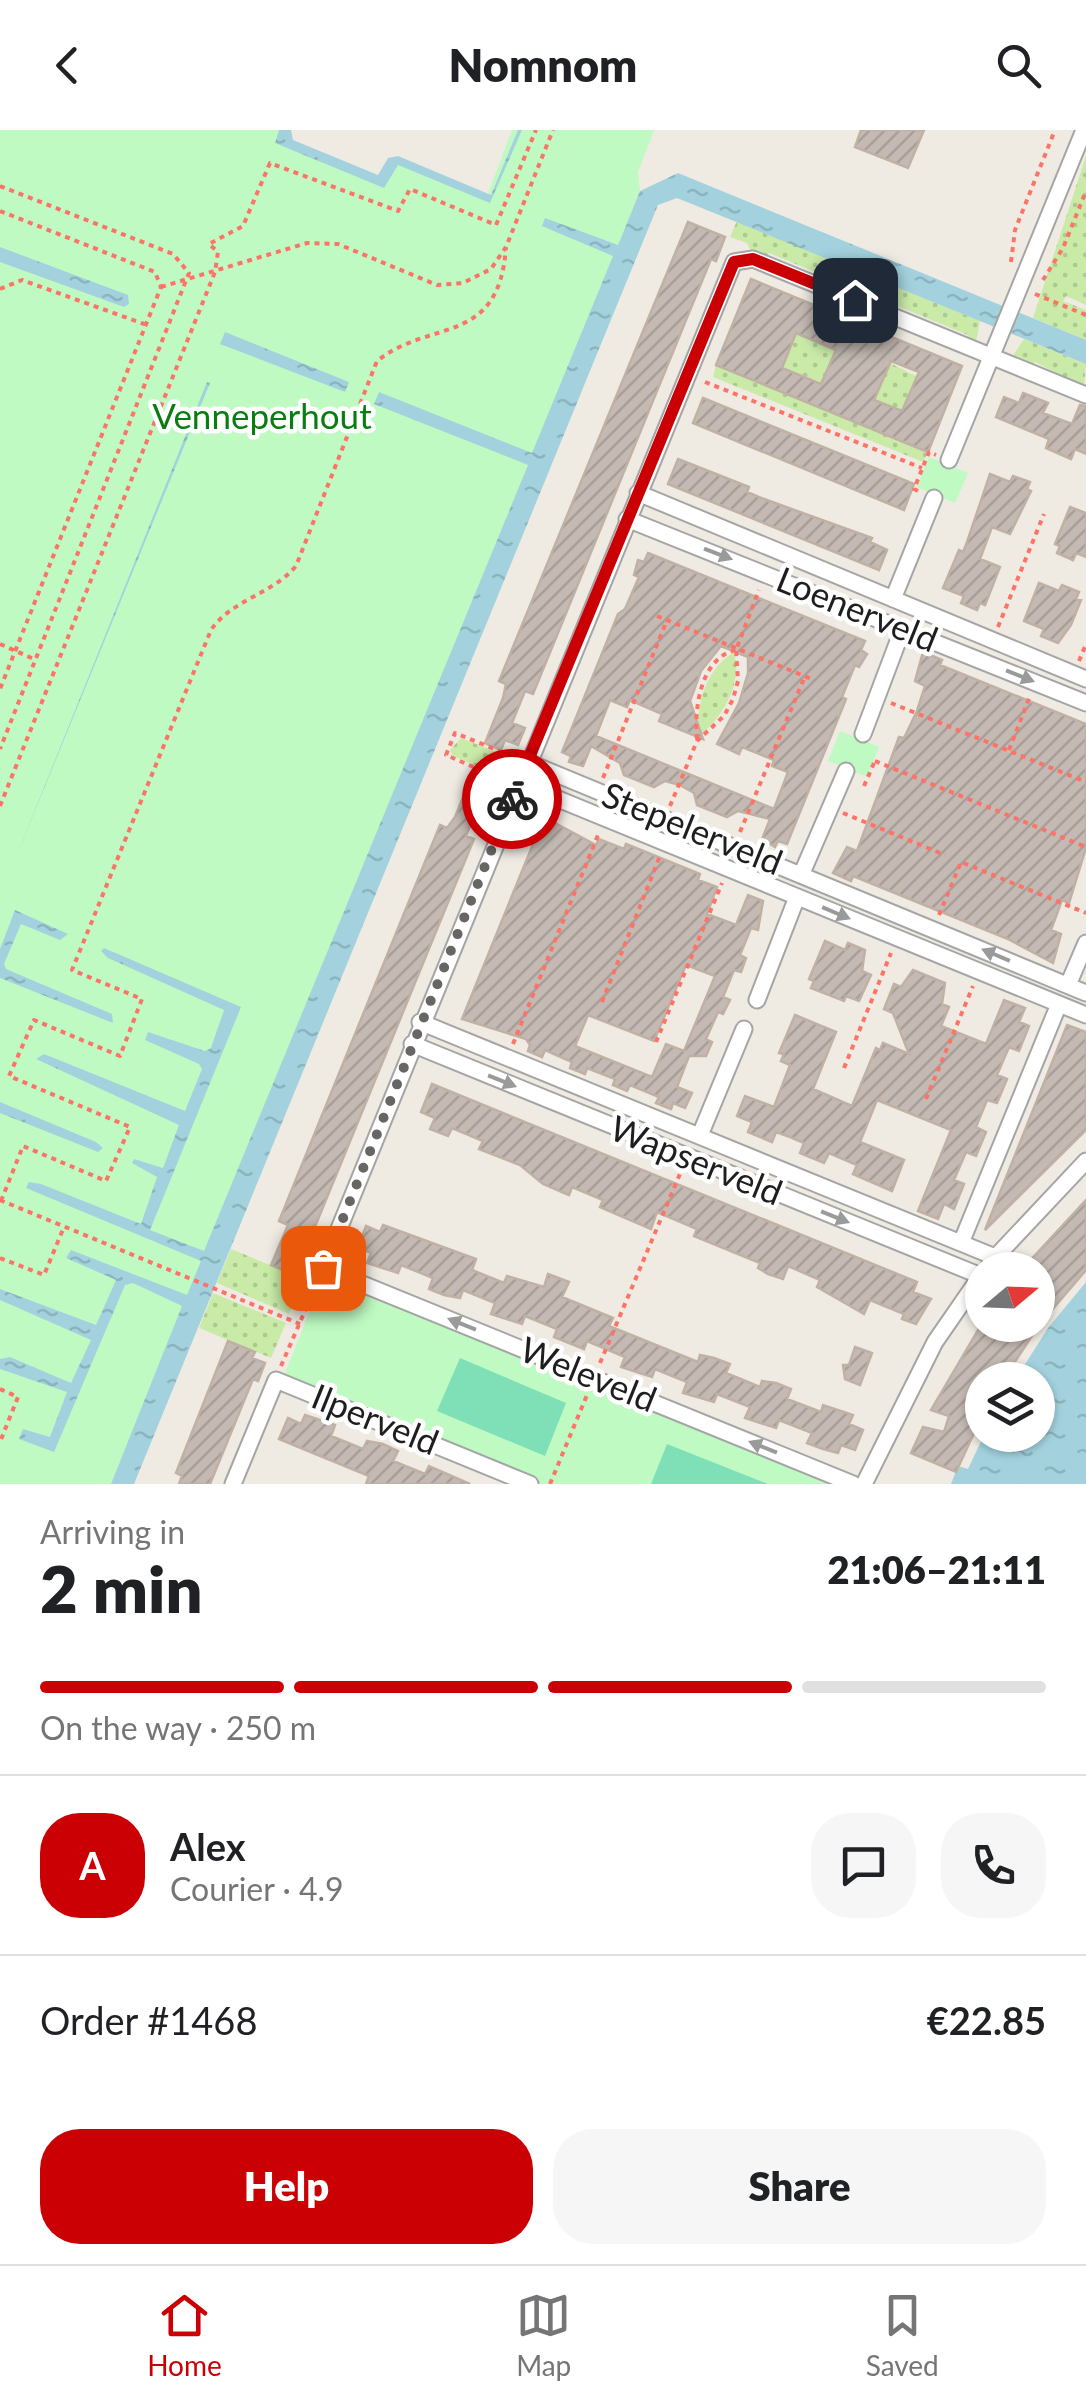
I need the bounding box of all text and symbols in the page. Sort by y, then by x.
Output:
icon: back [40,38,95,93]
text: Nomnom [449,38,637,92]
icon: search [991,38,1046,93]
pin [813,258,898,343]
icon: home [828,273,883,328]
park label: Venneperhout [152,394,372,436]
one-way arrow [704,547,734,563]
street label: Loenerveld [771,557,944,659]
one-way arrow [1005,668,1035,684]
courier [462,749,562,849]
icon: bike [485,772,540,827]
street label: Stepelerveld [597,772,789,882]
one-way arrow [821,906,851,922]
one-way arrow [981,947,1011,963]
one-way arrow [487,1073,517,1089]
street label: Wapserveld [605,1106,789,1213]
one-way arrow [821,1210,851,1226]
pin [281,1226,366,1311]
icon: bag [296,1241,351,1296]
north arrow [965,1252,1055,1342]
map controls [965,1252,1055,1452]
one-way arrow [447,1315,477,1331]
street label: Weleveld [515,1327,663,1419]
button: layers [965,1362,1055,1452]
street label: Ilperveld [306,1374,445,1462]
one-way arrow [748,1438,778,1454]
text: Arriving in [40,1512,185,1551]
text: 21:06–21:11 [827,1546,1046,1592]
text: 2 min [40,1549,202,1627]
text: On the way · 250 m [40,1708,316,1747]
button: chat [811,1813,916,1918]
button: phone [941,1813,1046,1918]
text: Alex [170,1823,246,1869]
text: A [79,1842,106,1888]
text: Courier · 4.9 [170,1869,344,1908]
text: Order #1468 [40,1997,257,2043]
text: €22.85 [927,1997,1046,2043]
button: Help [40,2129,533,2244]
button: Share [553,2129,1046,2244]
tab: Home [147,2288,222,2382]
tab: Map [516,2288,571,2382]
tab: Saved [866,2288,939,2382]

